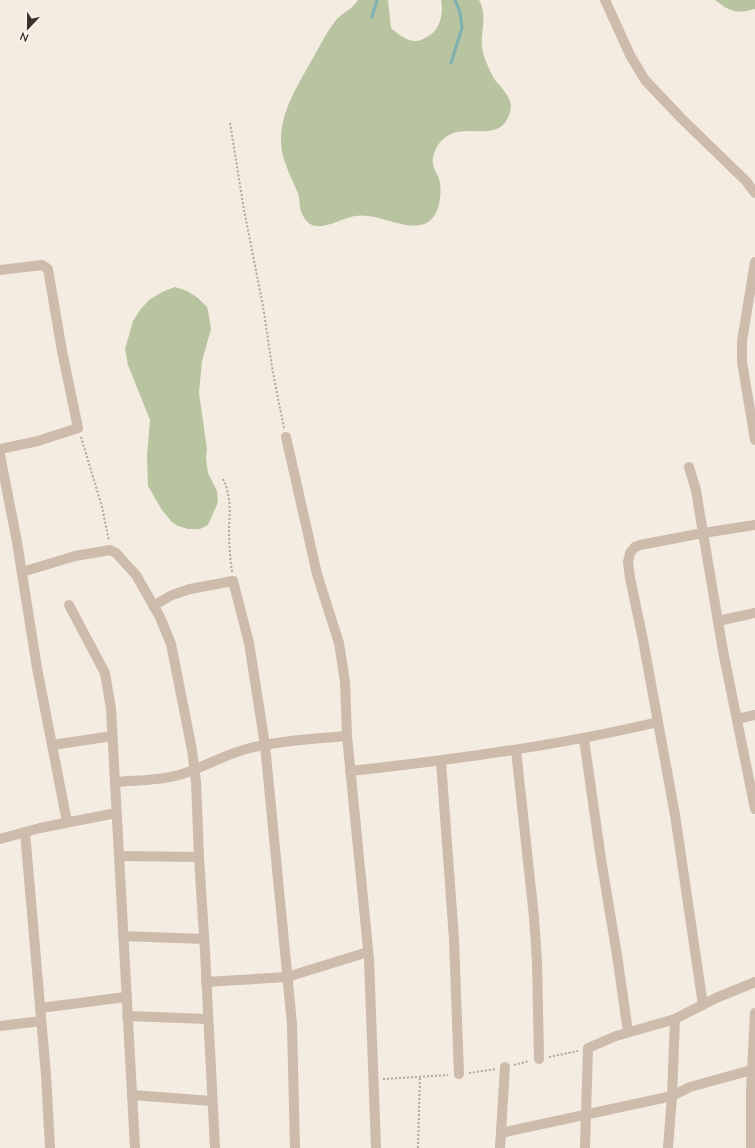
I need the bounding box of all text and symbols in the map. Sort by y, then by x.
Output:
north arrow [8,8,48,48]
text: N [18,28,31,45]

